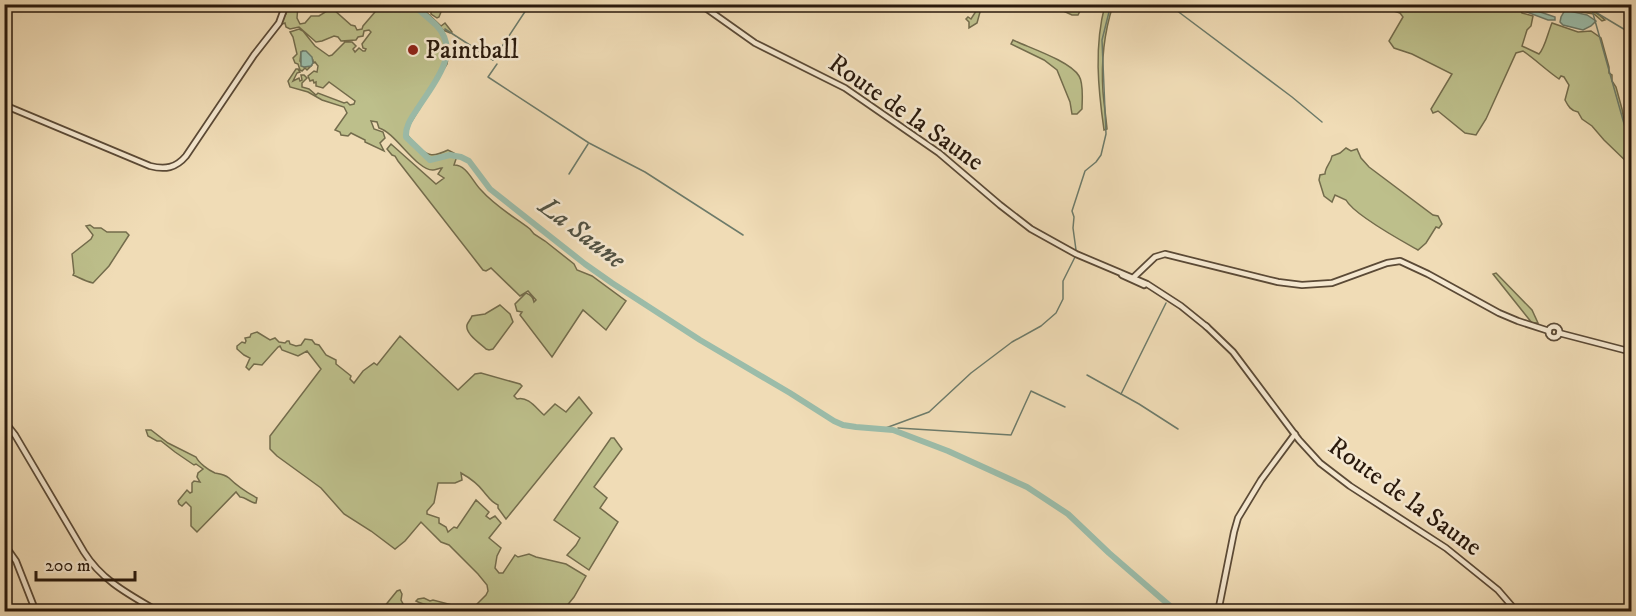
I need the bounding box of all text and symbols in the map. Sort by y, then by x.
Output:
place label: Paintball [425,34,519,67]
marker: Paintball [406,43,420,57]
street label: Route de la Saune [822,47,990,179]
water label: La Saune [530,188,633,277]
street label: Route de la Saune [1322,430,1488,564]
scale bar [36,544,135,582]
text: 200 m [45,555,91,577]

